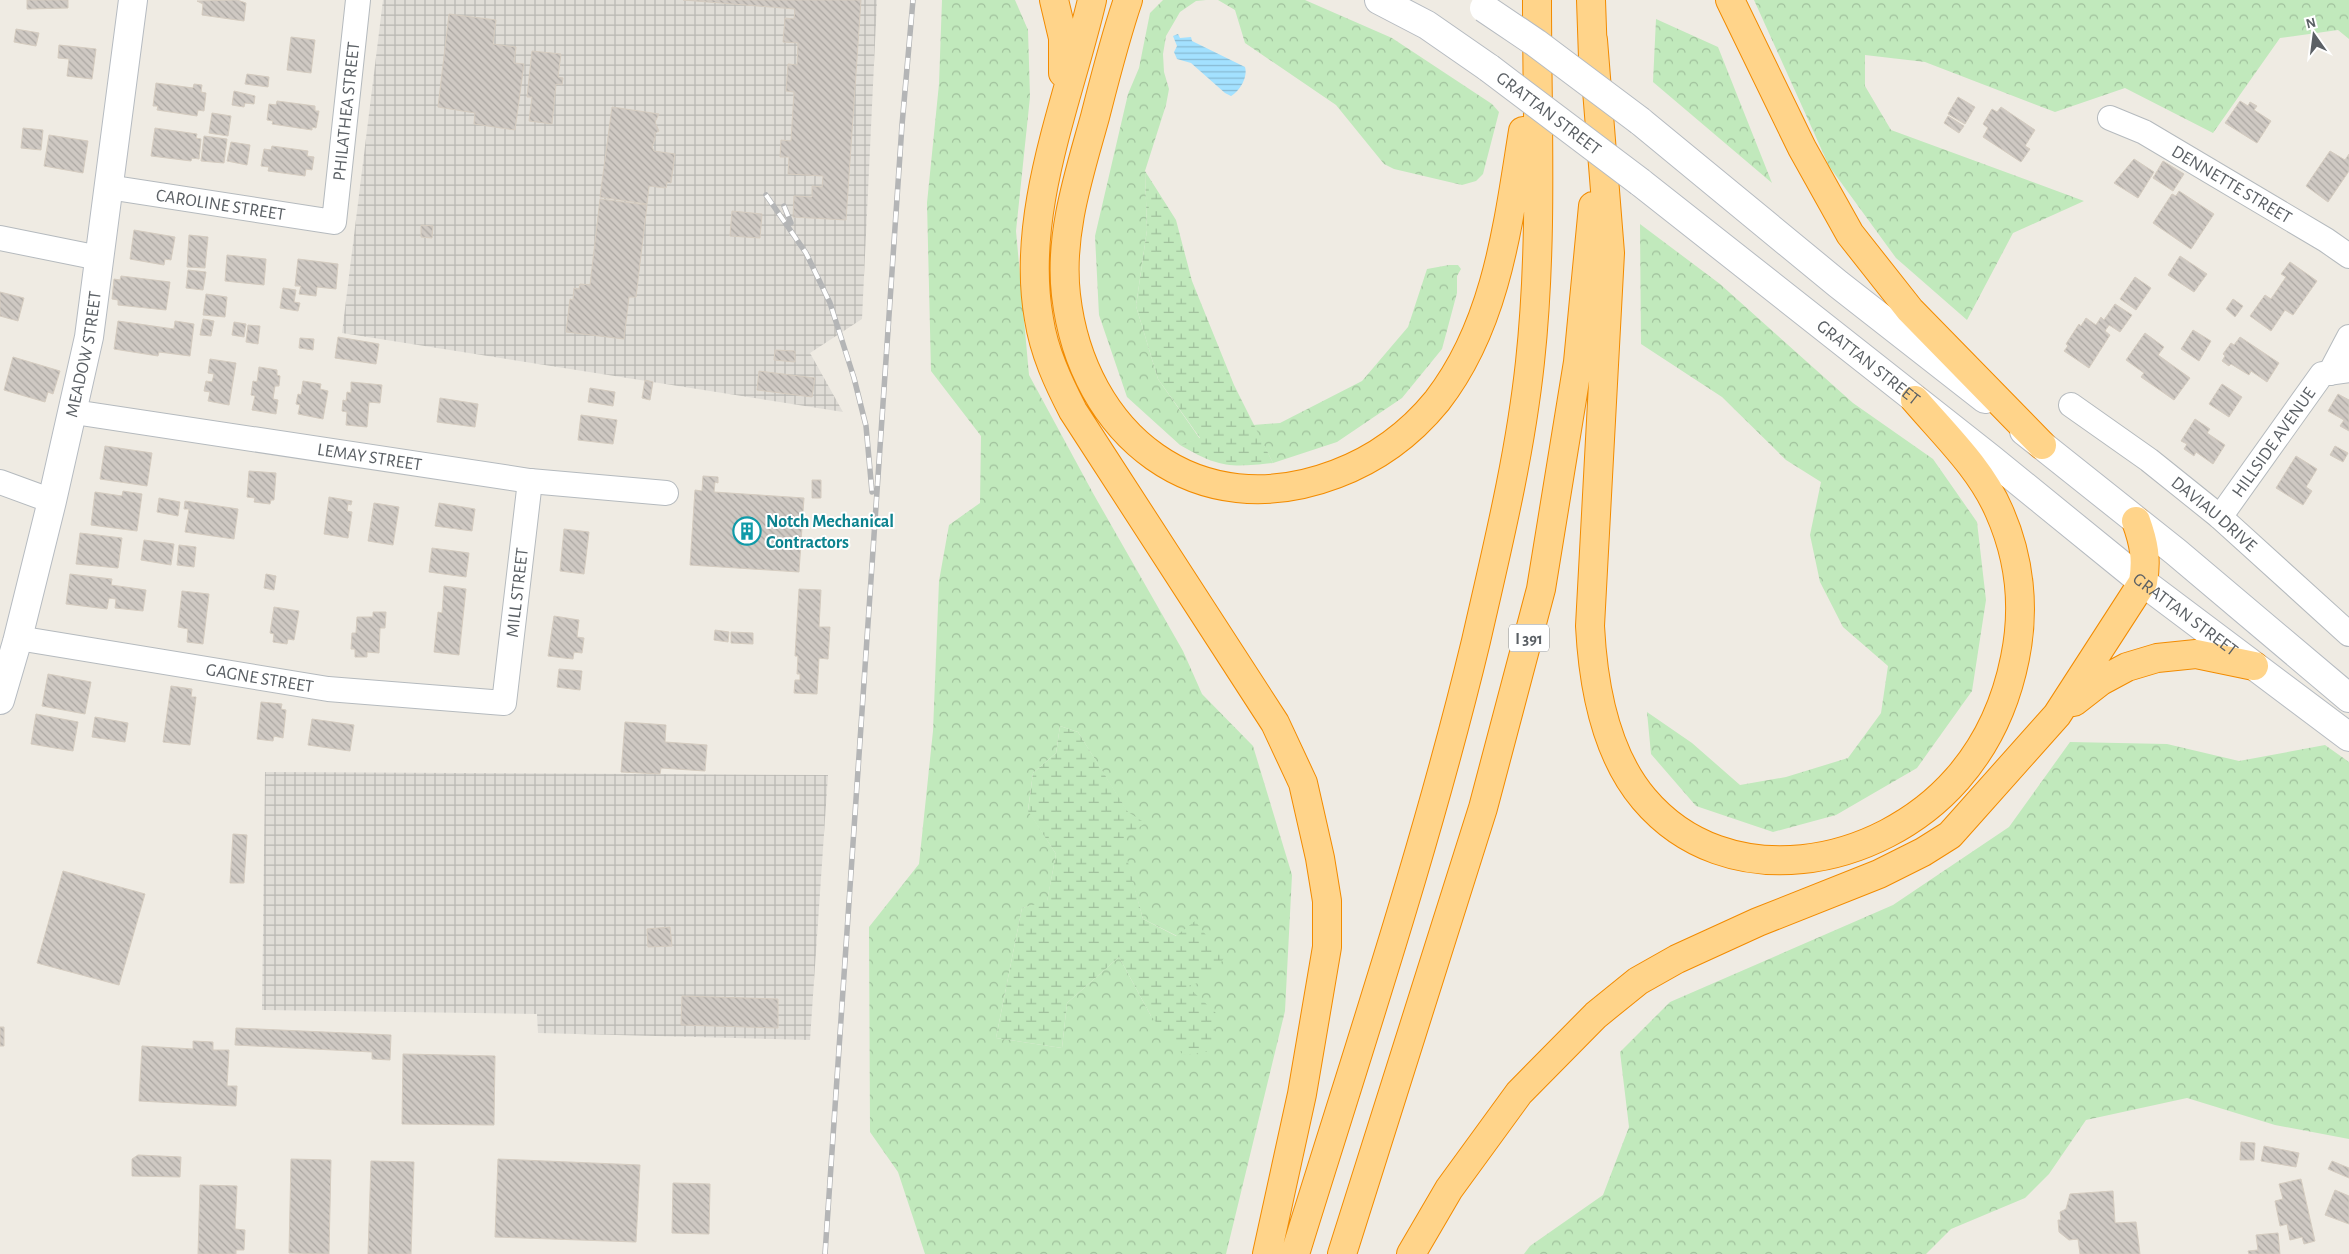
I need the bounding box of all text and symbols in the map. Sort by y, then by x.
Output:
north arrow [2289,10,2339,60]
text: N [2305,15,2318,31]
street label: PHILATHEA STREET [330,41,363,182]
street label: GRATTAN STREET [1493,69,1604,159]
street label: DENNETTE STREET [2168,143,2295,228]
street label: CAROLINE STREET [155,187,287,224]
street label: MEADOW STREET [63,290,105,419]
street label: GRATTAN STREET [1813,317,1923,409]
street label: HILLSIDE AVENUE [2229,384,2319,501]
street label: LEMAY STREET [316,441,423,475]
street label: DAVIAU DRIVE [2167,474,2260,556]
place label: Notch Mechanical Contractors [766,513,894,552]
building icon: Notch Mechanical Contractors [732,516,762,546]
street label: MILL STREET [504,547,532,638]
street label: GRATTAN STREET [2129,570,2241,660]
road number: I 391 [1509,624,1549,651]
street label: GAGNE STREET [204,661,315,697]

